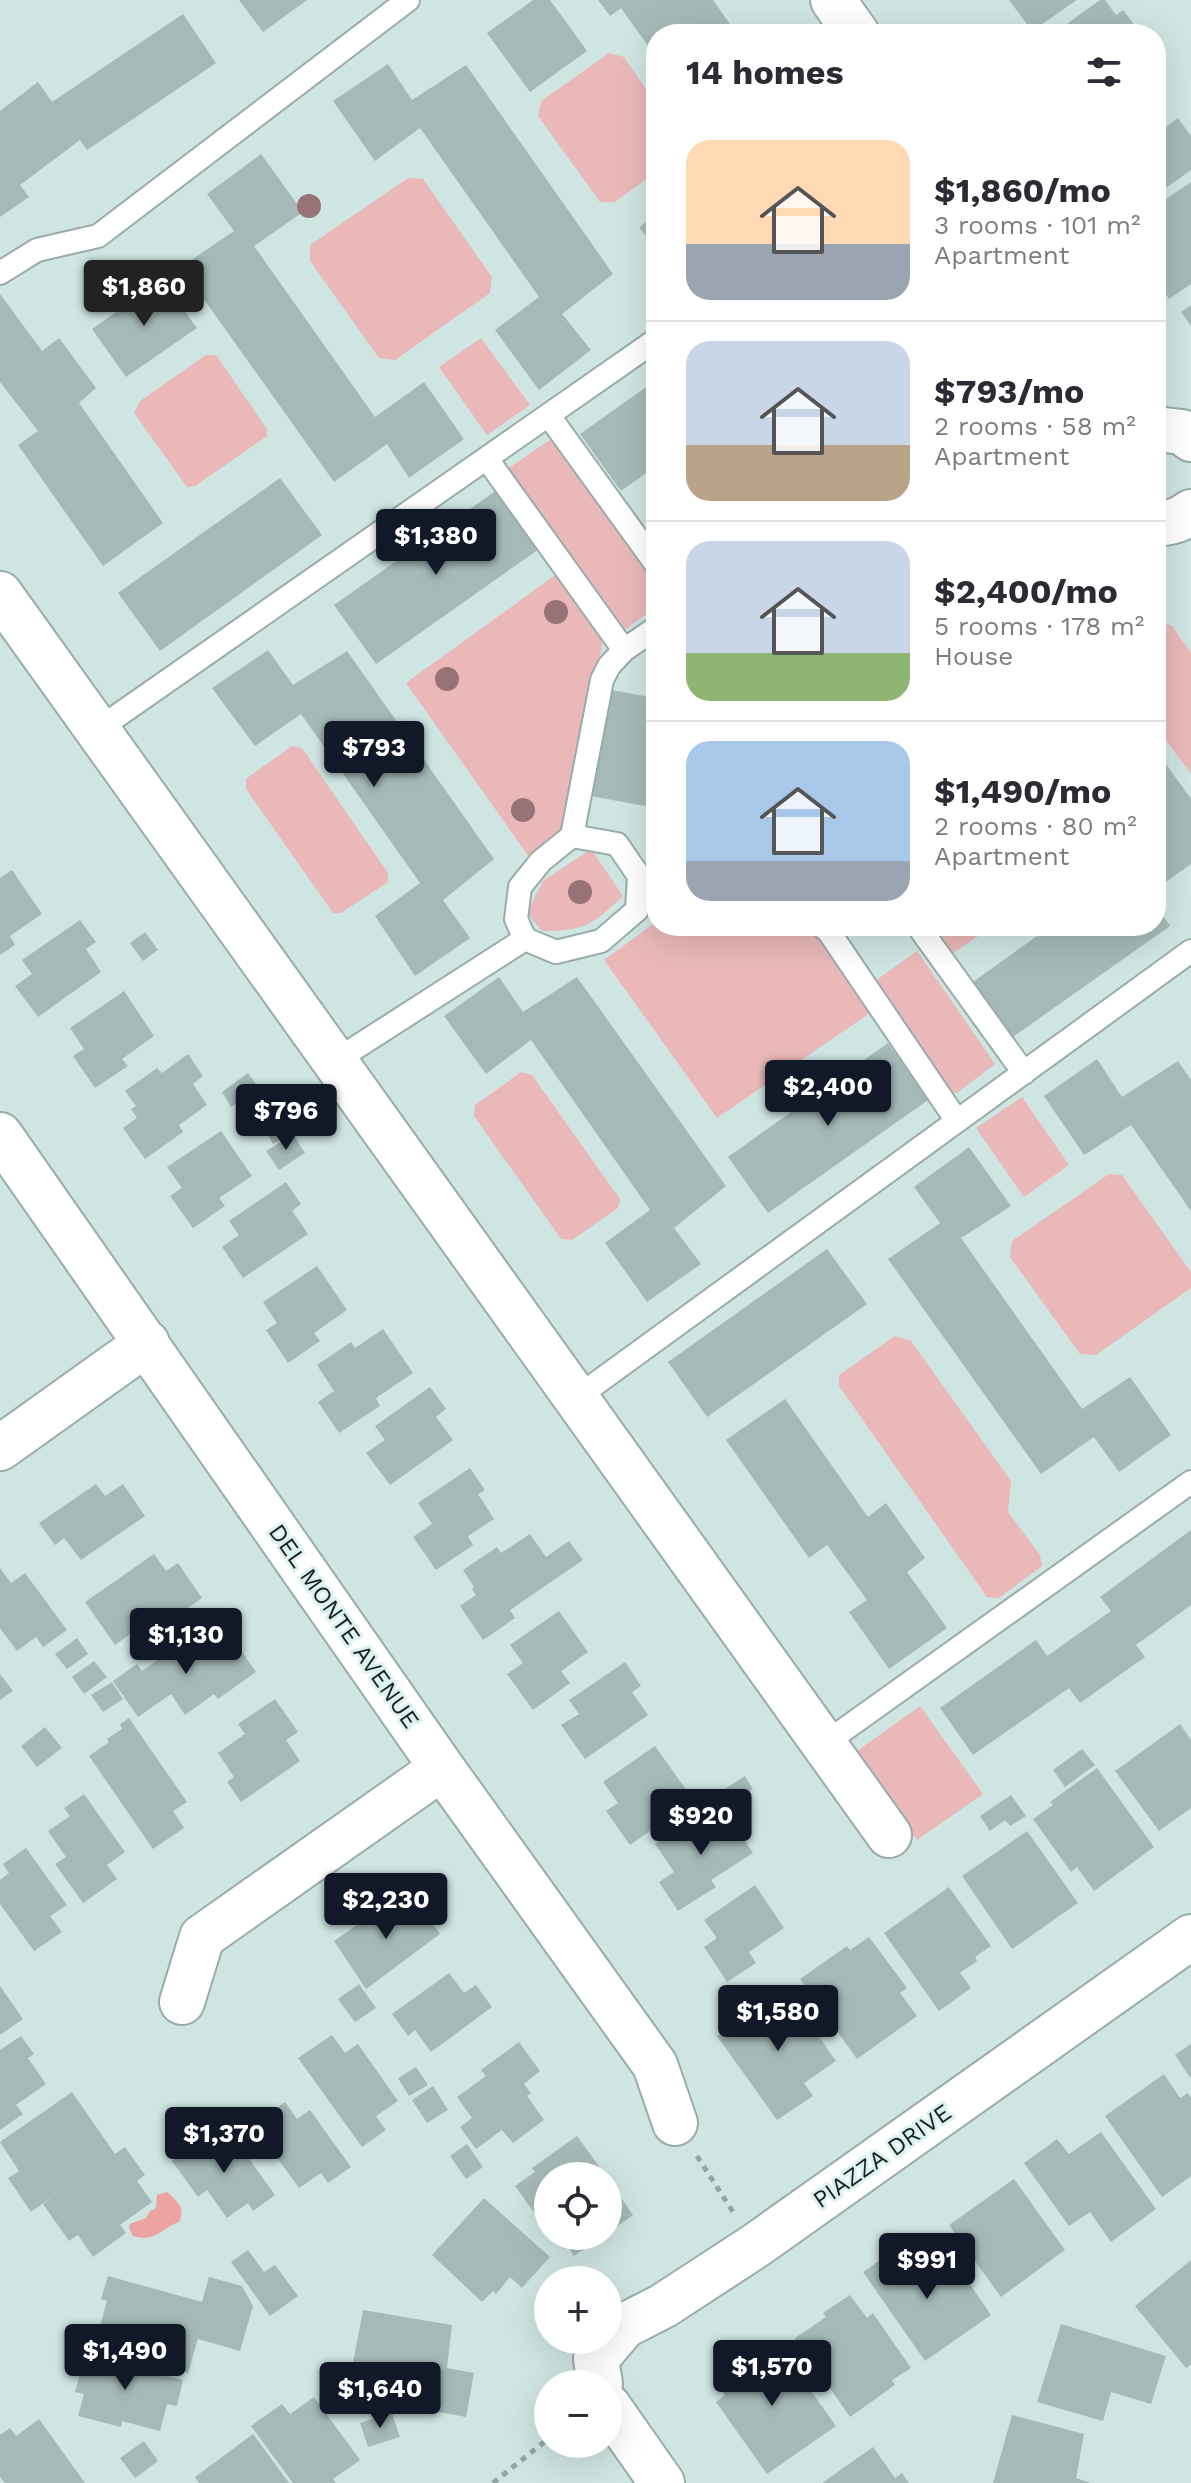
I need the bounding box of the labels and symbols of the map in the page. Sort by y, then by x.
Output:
pin: $1,860 [79,260,209,328]
pin: $1,380 [371,509,501,577]
pin: $793 [327,721,421,789]
pin: $2,400 [763,1060,893,1128]
pin: $796 [239,1084,333,1152]
street label: DEL MONTE AVENUE [263,1519,425,1733]
pin: $1,130 [121,1608,251,1676]
pin: $920 [654,1789,748,1857]
pin: $2,230 [321,1873,451,1941]
pin: $1,580 [713,1985,843,2053]
street label: PIAZZA DRIVE [808,2098,956,2214]
pin: $1,370 [159,2107,289,2175]
pin: $991 [880,2233,974,2301]
pin: $1,490 [60,2324,190,2392]
pin: $1,570 [707,2340,837,2408]
pin: $1,640 [315,2362,445,2430]

